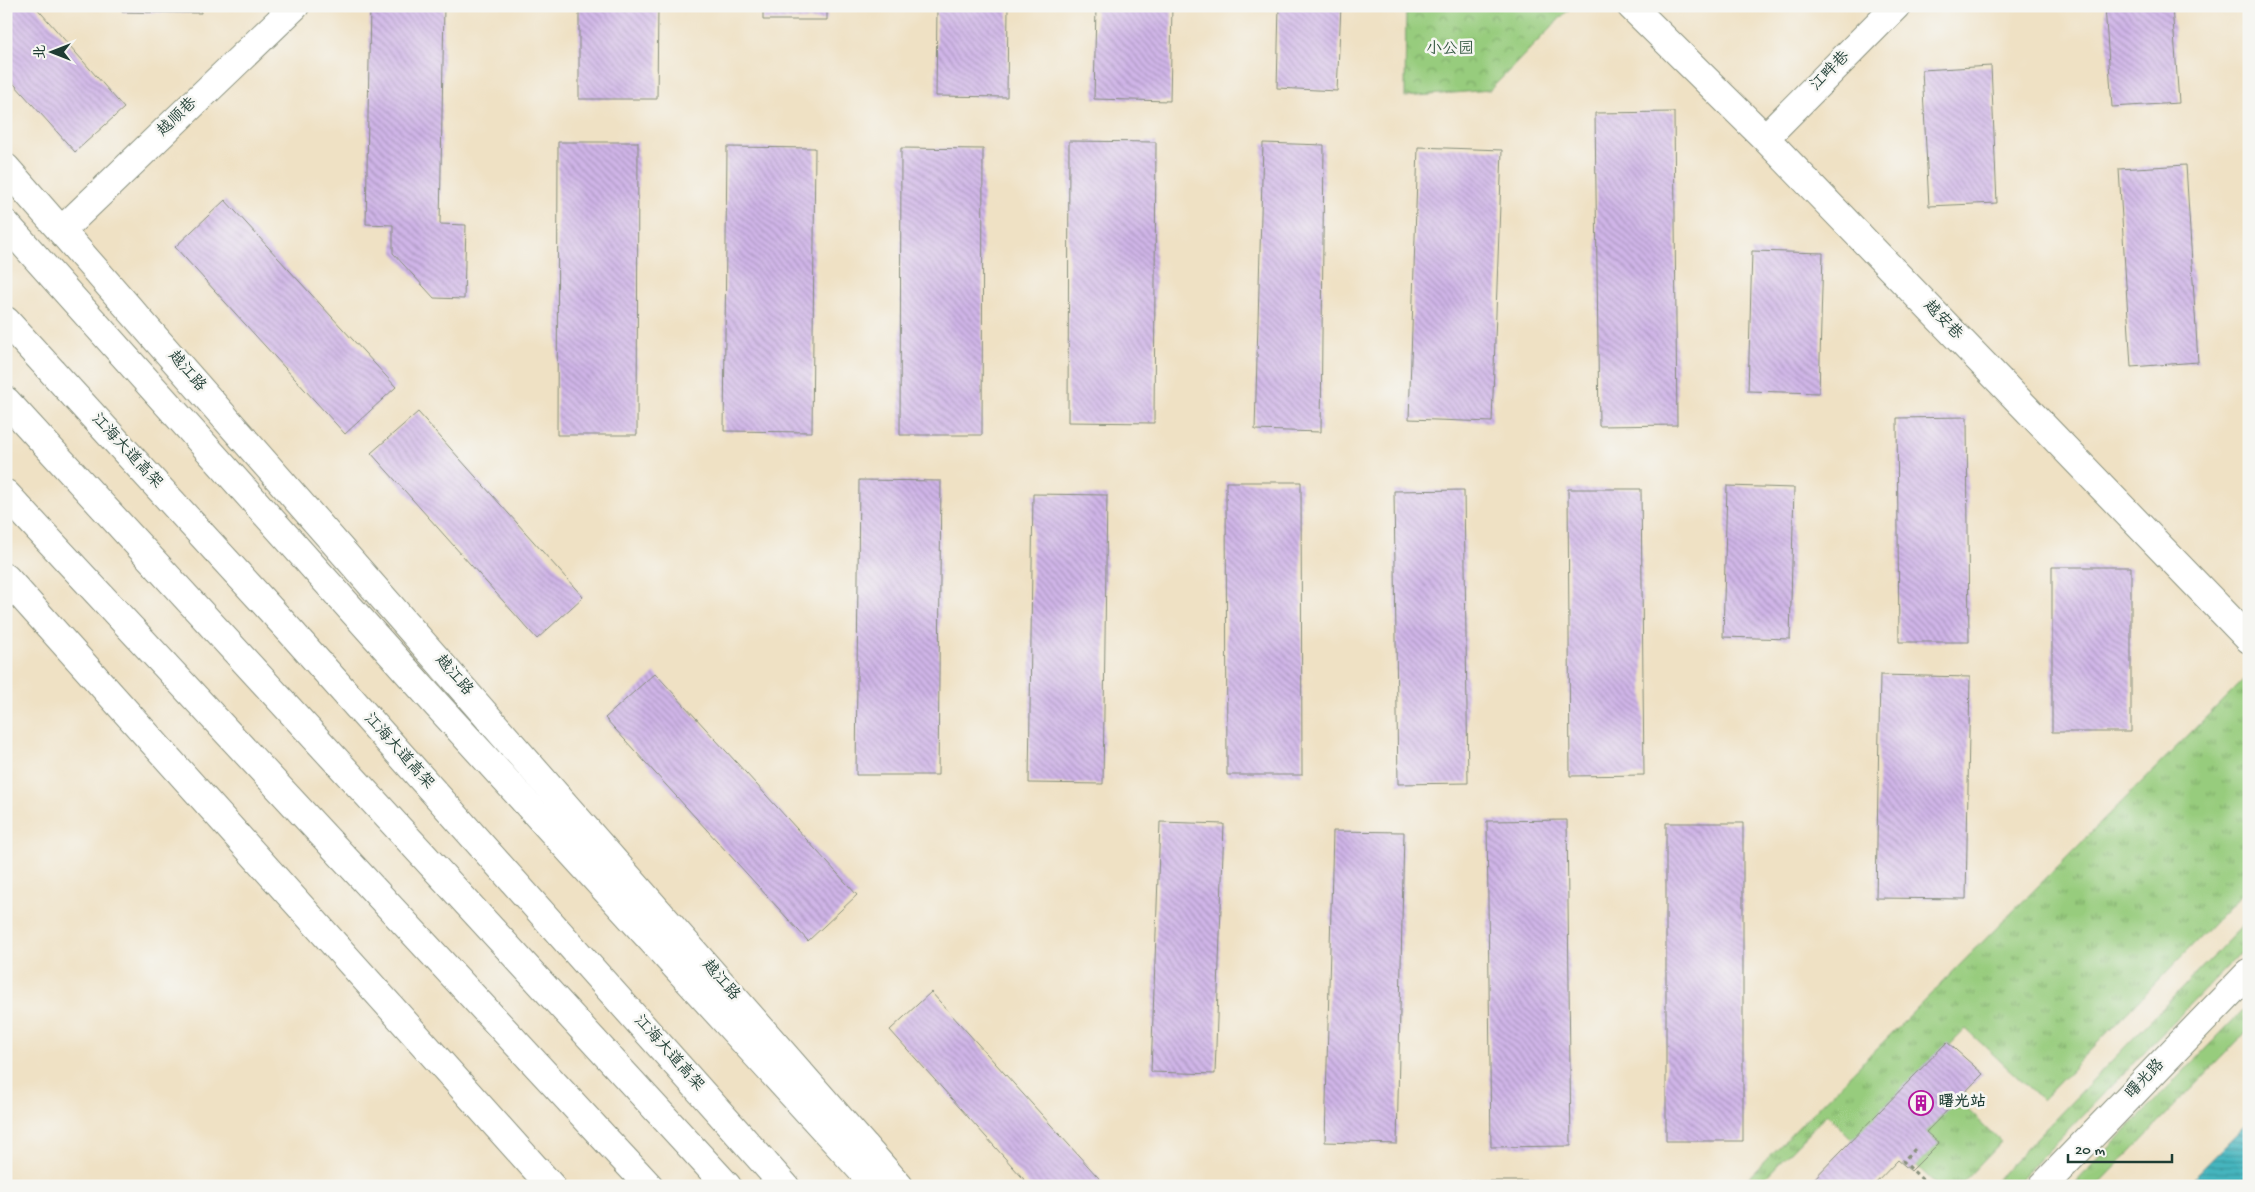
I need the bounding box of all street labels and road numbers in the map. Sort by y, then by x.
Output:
street label: 江畔巷 [1806,47,1855,96]
street label: 越顺巷 [153,93,202,142]
street label: 越安巷 [1918,296,1967,345]
street label: 越江路 [163,346,210,396]
street label: 江海大道高架 [86,409,167,494]
street label: 越江路 [430,650,477,700]
street label: 江海大道高架 [359,709,439,794]
street label: 越江路 [697,955,744,1005]
street label: 江海大道高架 [629,1011,709,1096]
street label: 曙光路 [2121,1055,2170,1104]

